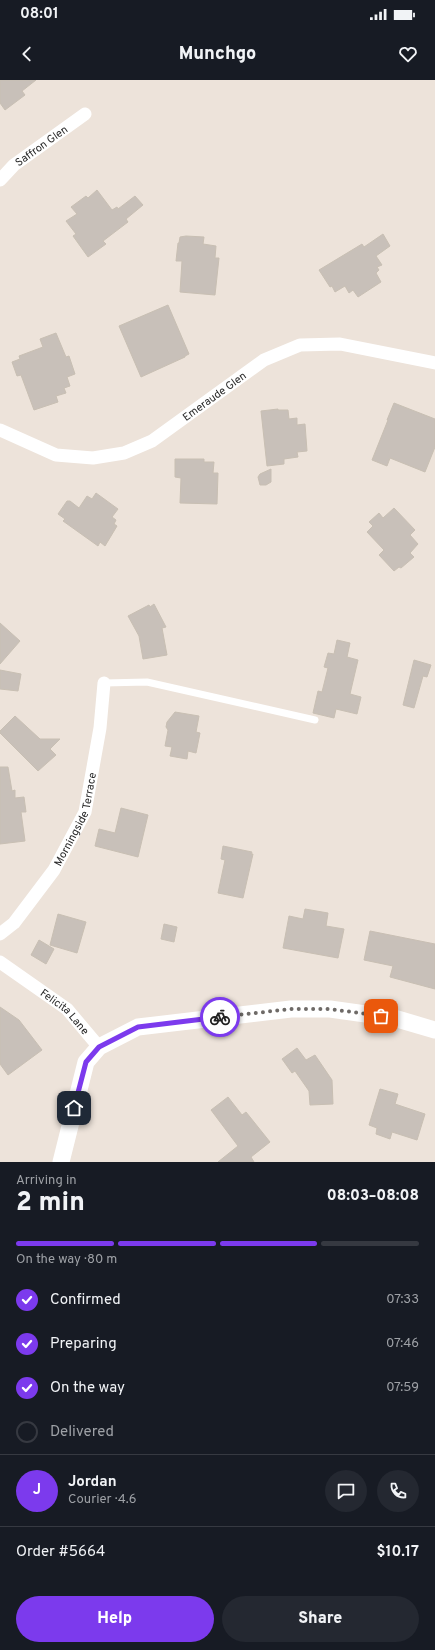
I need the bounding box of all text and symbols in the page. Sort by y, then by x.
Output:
text: 08:01 [20,5,59,24]
icon: back [16,43,38,65]
text: Munchgo [179,43,256,66]
icon: heart [397,43,419,65]
street label: Saffron Glen [13,123,71,170]
street label: Emeraude Glen [180,369,249,425]
street label: Morningside Terrace [51,771,100,869]
street label: Felicita Lane [37,986,92,1038]
courier [200,997,240,1037]
pin [364,999,398,1033]
icon: bag [370,1005,392,1027]
icon: bike [209,1006,231,1028]
pin [57,1091,91,1125]
icon: home [63,1097,85,1119]
text: Arriving in [16,1173,77,1189]
text: 2 min [16,1187,85,1220]
text: 08:03–08:08 [327,1187,419,1206]
text: On the way · 80 m [16,1252,117,1268]
icon: check [16,1289,38,1311]
text: Confirmed [50,1291,121,1310]
text: 07:33 [386,1292,419,1308]
icon: check [16,1333,38,1355]
text: Preparing [50,1335,117,1354]
text: 07:46 [386,1336,419,1352]
icon: check [16,1377,38,1399]
text: On the way [50,1379,125,1398]
text: 07:59 [386,1380,419,1396]
text: Delivered [50,1423,114,1442]
button: chat [325,1470,367,1512]
button: phone [377,1470,419,1512]
text: Jordan [68,1473,117,1492]
text: J [33,1481,41,1500]
text: Courier · 4.6 [68,1492,136,1508]
text: Order #5664 [16,1543,105,1562]
text: $10.17 [376,1543,419,1562]
button: Help [16,1596,214,1642]
button: Share [222,1596,419,1642]

